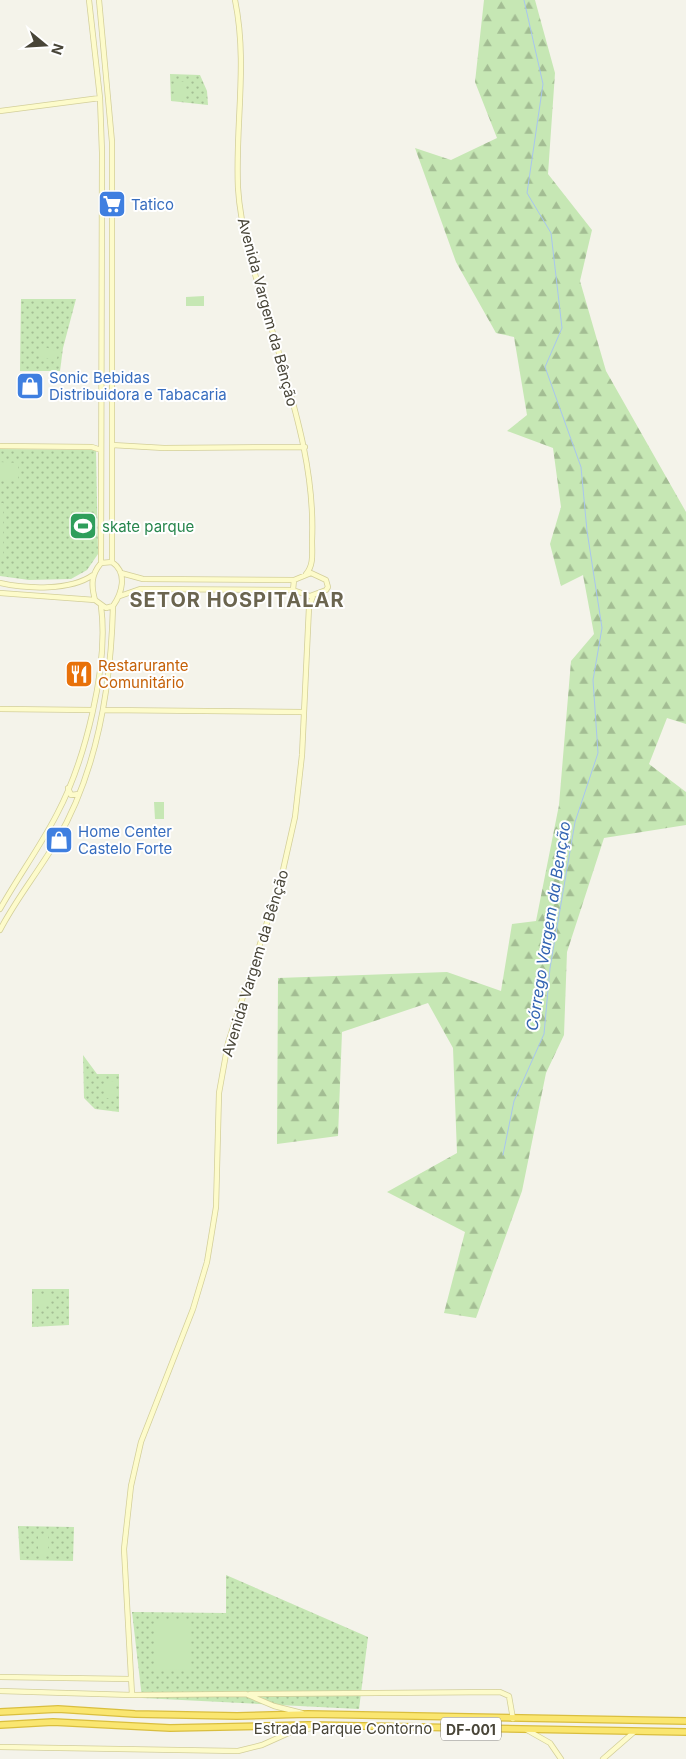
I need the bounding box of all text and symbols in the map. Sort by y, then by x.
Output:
north arrow [20,20,70,70]
text: N [48,41,68,57]
supermarket icon: Tatico [97,189,127,219]
place label: Tatico [131,195,174,214]
street label: Avenida Vargem da Bênção [234,216,302,408]
place label: Sonic Bebidas Distribuidora e Tabacaria [49,368,227,404]
shop icon: Sonic Bebidas Distribuidora e Tabacaria [15,371,45,401]
sports icon: skate parque [68,511,98,541]
place label: skate parque [102,517,194,536]
district label: SETOR HOSPITALAR [129,588,345,612]
place label: Restarurante Comunitário [98,656,188,692]
restaurant icon: Restarurante Comunitário [64,659,94,689]
water label: Córrego Vargem da Benção [522,820,574,1032]
place label: Home Center Castelo Forte [78,822,172,858]
shop icon: Home Center Castelo Forte [44,825,74,855]
street label: Avenida Vargem da Bênção [217,867,293,1059]
road number: DF-001 [441,1718,501,1740]
street label: Estrada Parque Contorno [254,1719,432,1738]

